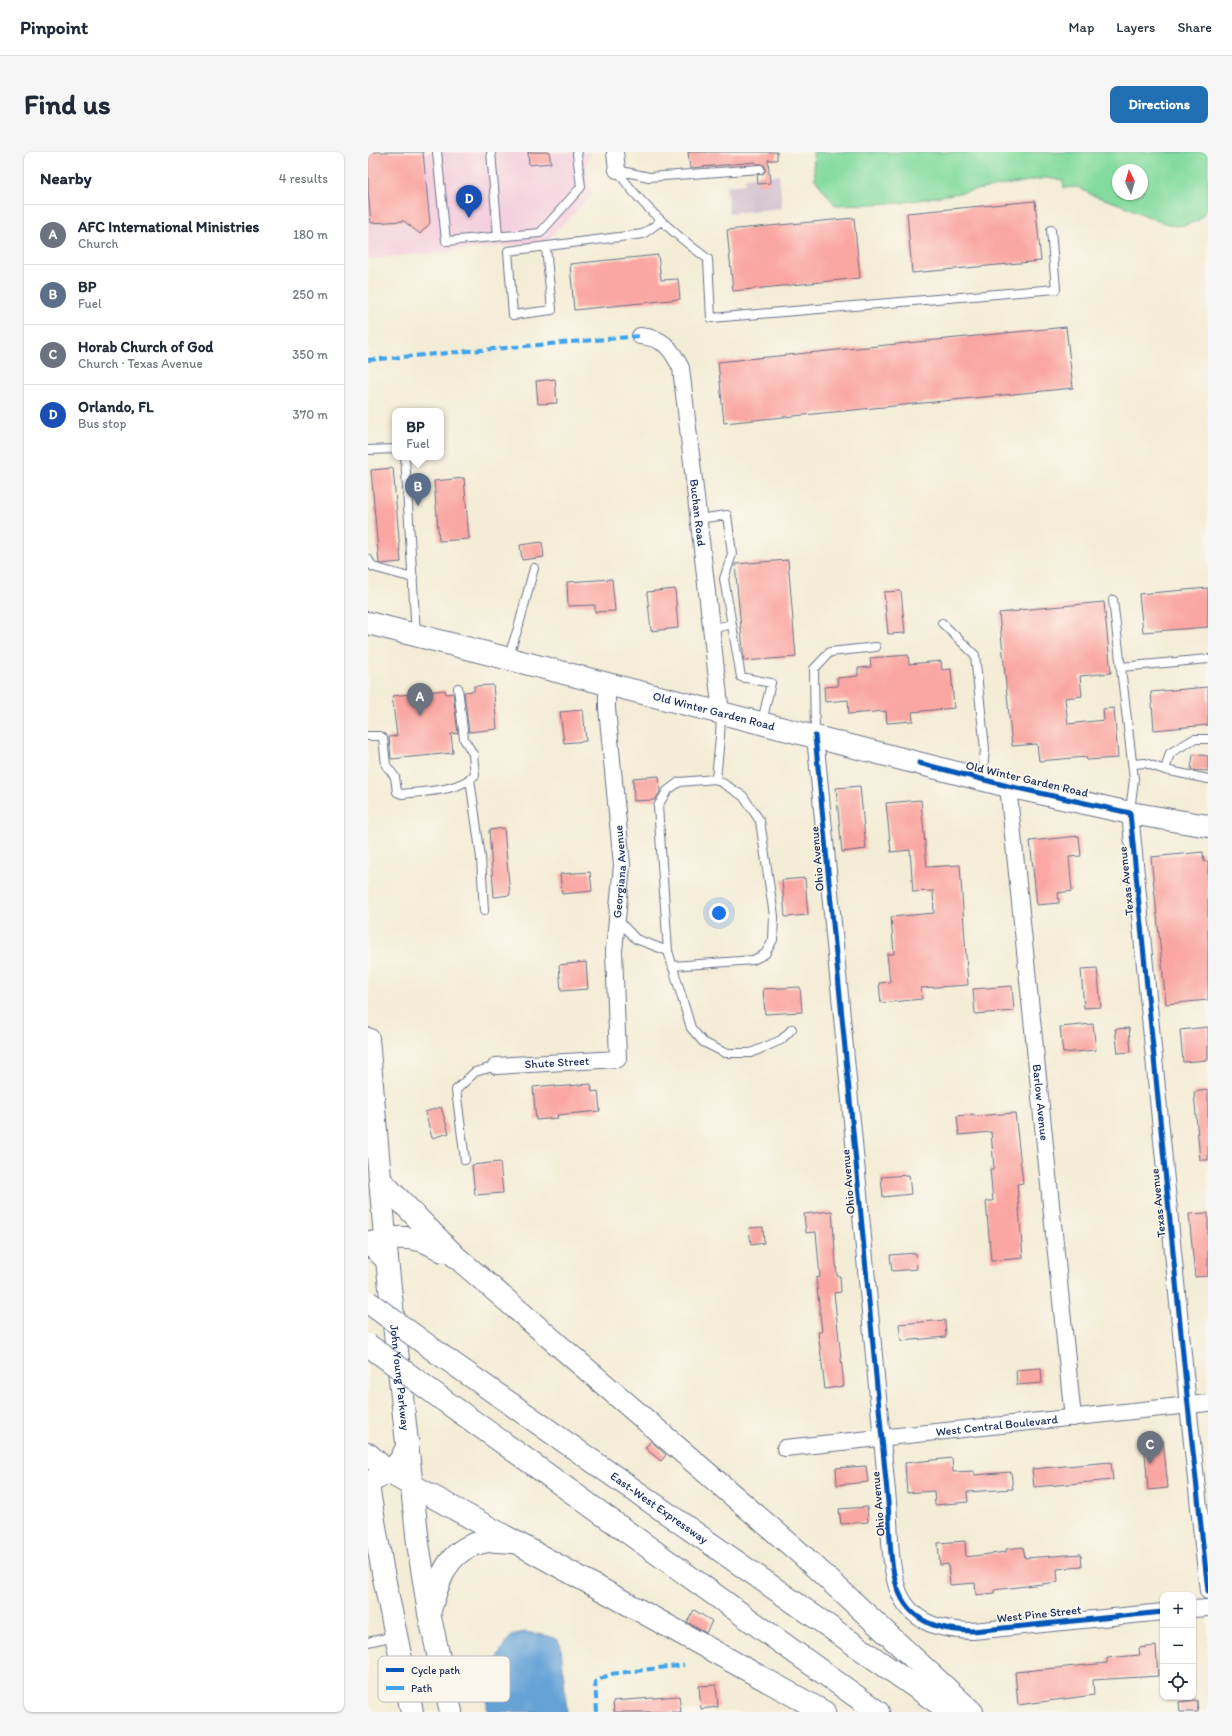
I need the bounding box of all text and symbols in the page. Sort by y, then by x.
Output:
text: Pinpoint [20,16,88,39]
text: Map [1069,19,1094,36]
text: Layers [1116,19,1155,36]
text: Share [1177,19,1212,36]
button: Directions [1110,86,1208,123]
text: Find us [24,87,111,121]
north arrow [1112,164,1148,200]
text: Nearby [40,168,92,188]
text: 4 results [279,171,328,186]
pin: D [456,185,482,218]
text: AFC International Ministries [78,218,259,236]
text: A [49,227,57,242]
text: 180 m [293,227,328,242]
text: Church [78,236,119,251]
text: BP [78,278,96,296]
text: B [49,287,57,302]
text: 250 m [292,287,328,302]
text: Fuel [78,296,102,311]
text: Horab Church of God [78,338,213,356]
text: C [49,347,57,362]
text: 350 m [292,347,328,362]
text: Church · Texas Avenue [78,356,203,371]
text: Orlando, FL [78,398,154,416]
text: D [49,407,57,422]
text: 370 m [293,407,328,422]
popup [392,408,444,460]
text: Bus stop [78,416,126,431]
text: BP [406,418,424,436]
text: Fuel [406,436,430,451]
pin: B [405,473,431,506]
street label: Buchan Road [687,478,709,548]
pin: A [407,683,433,716]
street label: Old Winter Garden Road [651,689,777,734]
street label: Old Winter Garden Road [964,758,1090,800]
street label: Georgiana Avenue [610,824,629,919]
street label: Ohio Avenue [807,826,827,892]
street label: Texas Avenue [1115,846,1137,916]
your location [709,903,729,923]
street label: Shute Street [524,1054,590,1071]
street label: Barlow Avenue [1030,1063,1051,1142]
street label: Ohio Avenue [838,1149,858,1215]
street label: Texas Avenue [1147,1168,1169,1238]
street label: John Young Parkway [387,1324,413,1432]
street label: West Central Boulevard [935,1412,1059,1439]
pin: C [1137,1431,1163,1464]
street label: East-West Expressway [608,1469,711,1547]
street label: Ohio Avenue [868,1471,888,1537]
map controls [1160,1592,1196,1700]
button: + [1160,1592,1196,1628]
street label: West Pine Street [996,1603,1082,1625]
button: − [1160,1628,1196,1664]
legend [378,1656,510,1702]
text: Cycle path [411,1664,460,1677]
button: locate [1160,1664,1196,1700]
text: Path [411,1682,433,1695]

